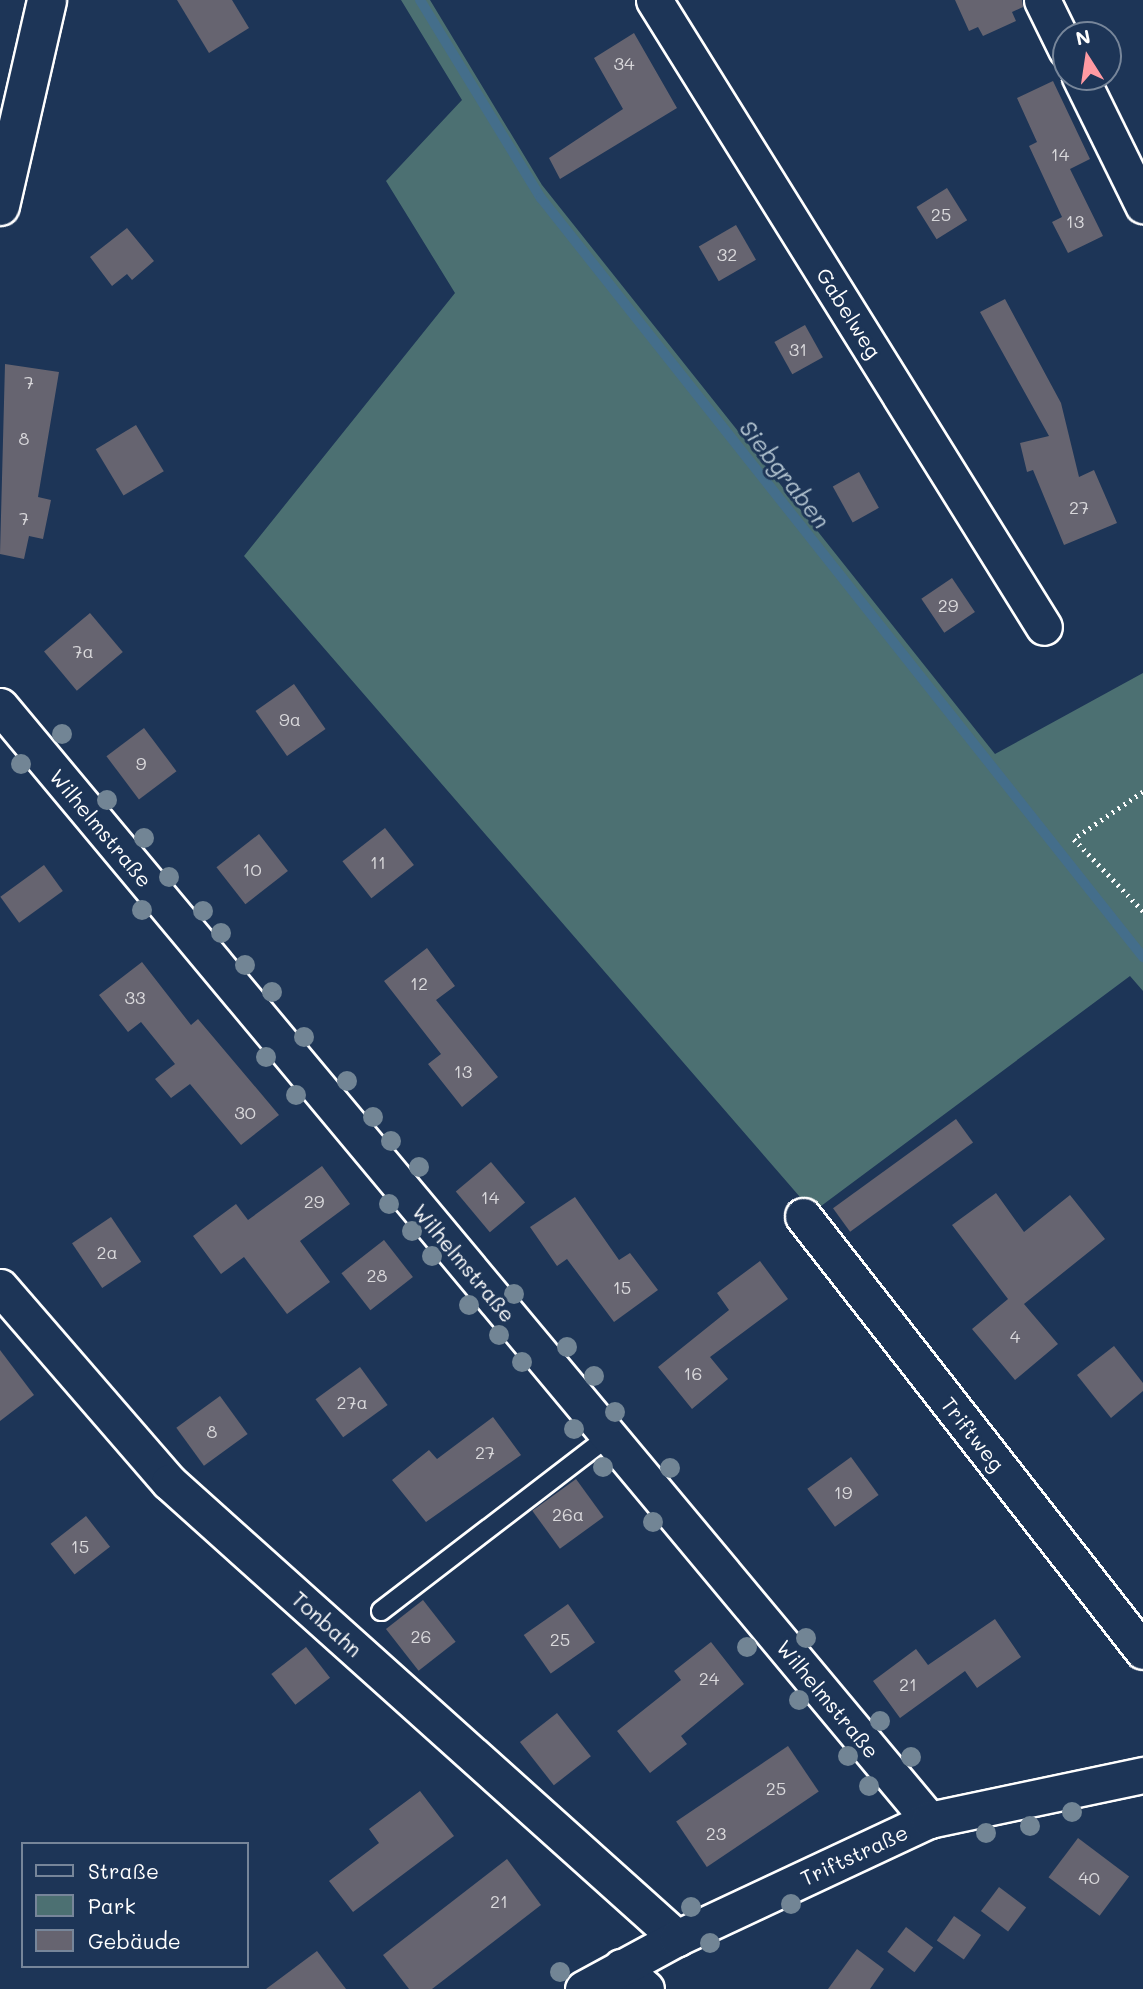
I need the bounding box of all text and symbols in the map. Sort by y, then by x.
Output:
north arrow [1052,21,1122,91]
text: N [1073,23,1093,51]
house number: 34 [613,52,635,74]
house number: 14 [1051,143,1069,165]
house number: 25 [931,203,951,225]
house number: 13 [1066,210,1084,232]
house number: 32 [717,243,737,265]
street label: Gabelweg [811,263,887,363]
house number: 31 [789,338,807,360]
house number: 7 [24,371,34,393]
water label: Siebgraben [734,414,836,534]
house number: 8 [19,427,29,449]
house number: 27 [1069,496,1089,518]
house number: 7 [19,507,29,529]
house number: 29 [938,594,958,616]
house number: 7a [72,640,94,662]
house number: 9a [279,708,301,730]
house number: 9 [136,752,146,774]
street label: Wilhelmstraße [44,764,158,892]
house number: 11 [370,851,386,873]
house number: 10 [242,858,262,880]
house number: 12 [410,972,428,994]
house number: 33 [124,986,146,1008]
house number: 13 [454,1060,472,1082]
house number: 30 [234,1101,256,1123]
house number: 14 [481,1186,499,1208]
house number: 29 [304,1190,324,1212]
street label: Wilhelmstraße [407,1199,521,1327]
house number: 2a [96,1241,118,1263]
house number: 28 [367,1264,387,1286]
house number: 15 [613,1276,631,1298]
house number: 4 [1010,1325,1020,1347]
house number: 16 [684,1362,702,1384]
house number: 27a [336,1391,368,1413]
street label: Triftweg [936,1392,1010,1476]
house number: 8 [207,1420,217,1442]
house number: 27 [475,1441,495,1463]
house number: 19 [834,1481,852,1503]
house number: 26a [552,1503,584,1525]
house number: 15 [71,1535,89,1557]
street label: Tonbahn [287,1586,367,1662]
house number: 26 [411,1625,431,1647]
house number: 25 [550,1628,570,1650]
street label: Wilhelmstraße [771,1635,885,1763]
house number: 24 [699,1667,719,1689]
house number: 21 [899,1673,917,1695]
house number: 25 [766,1777,786,1799]
street label: Triftstraße [796,1819,912,1891]
house number: 23 [706,1822,726,1844]
legend [21,1842,248,1968]
text: Straße [88,1857,159,1884]
house number: 40 [1078,1866,1100,1888]
house number: 21 [490,1890,508,1912]
text: Park [88,1892,136,1919]
text: Gebäude [88,1927,181,1954]

